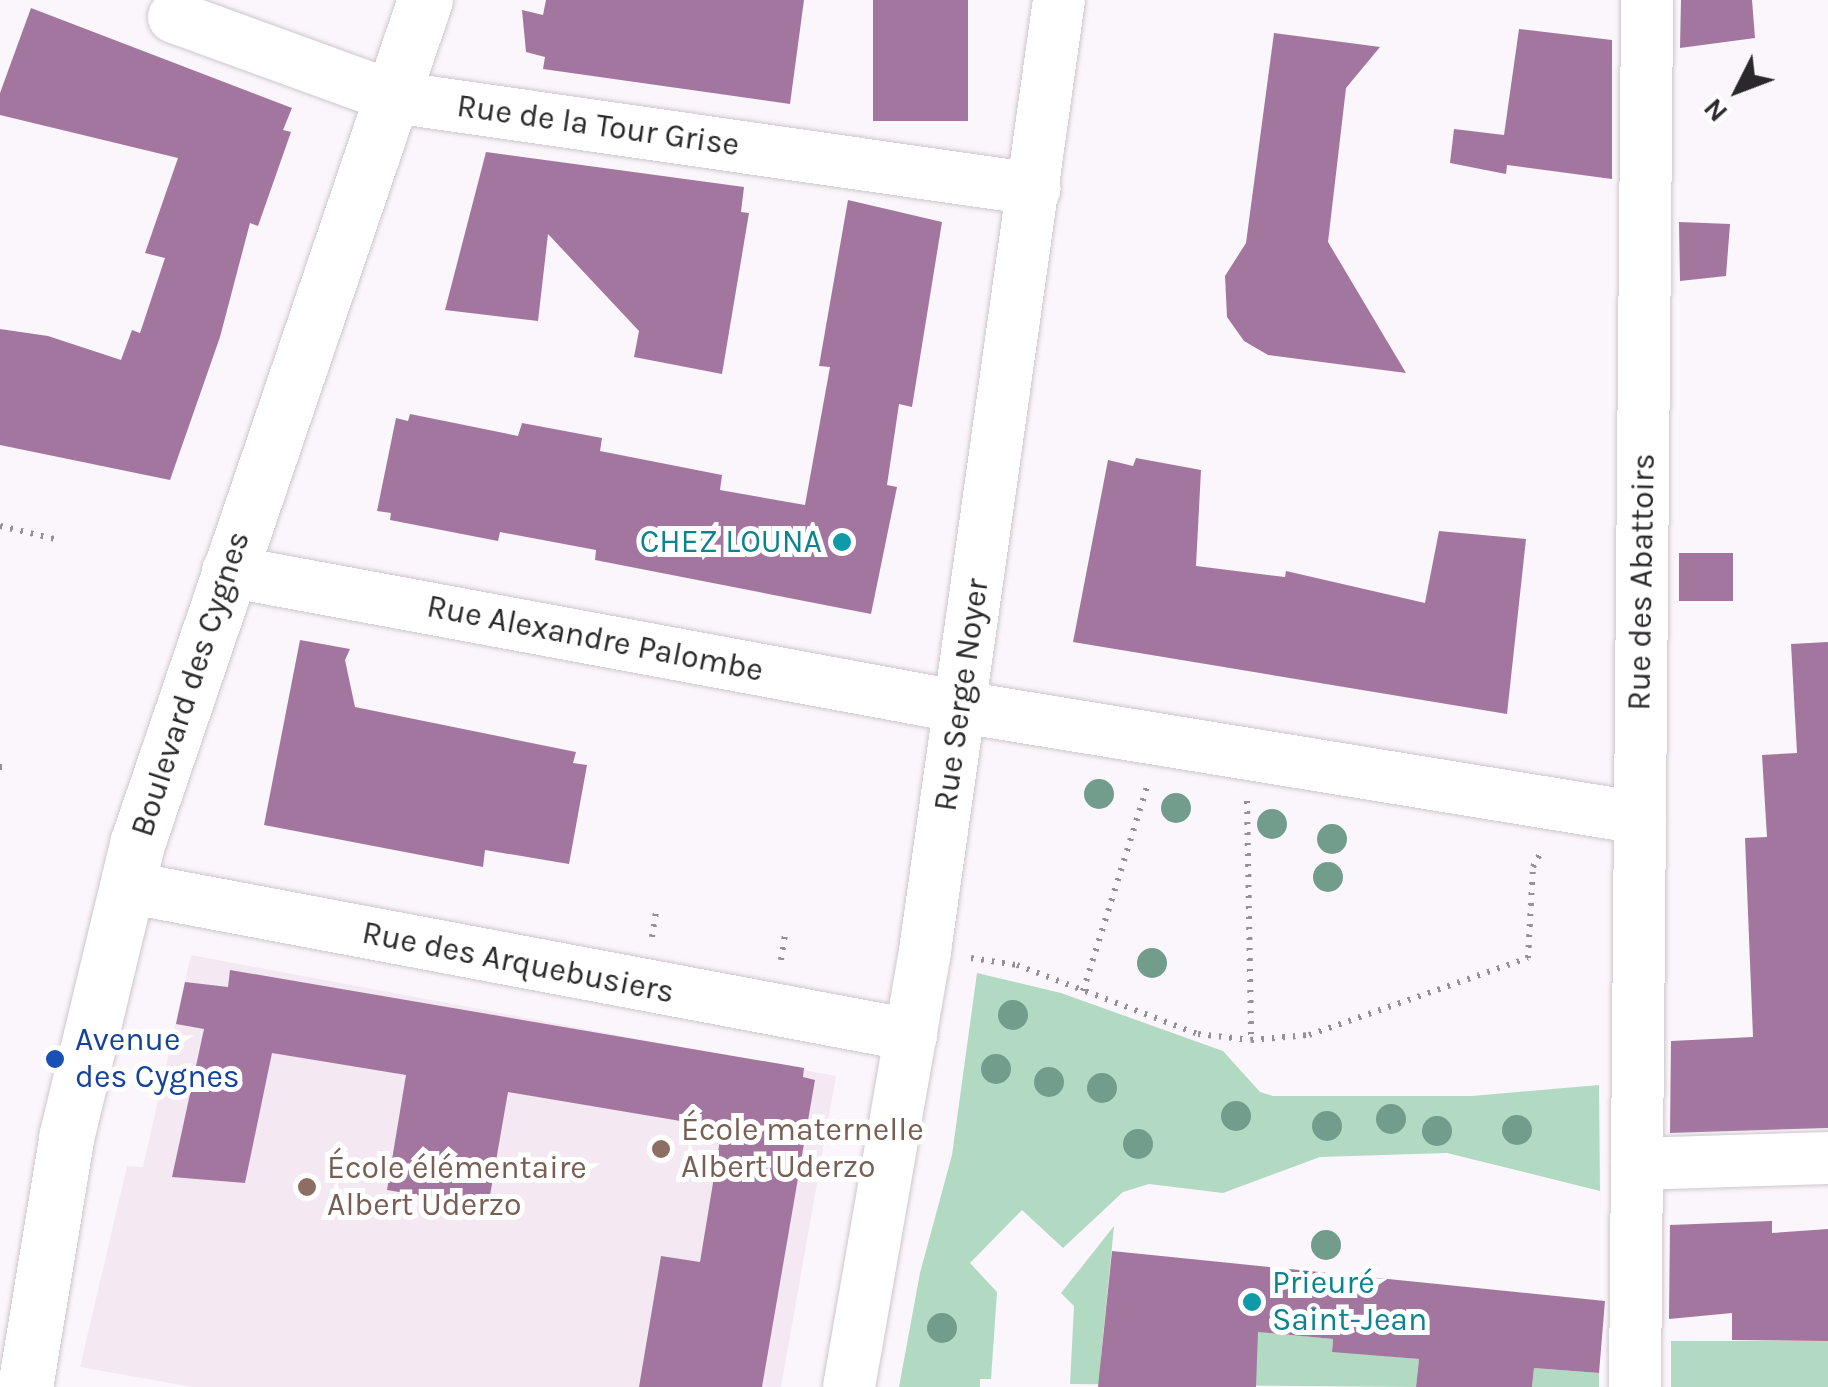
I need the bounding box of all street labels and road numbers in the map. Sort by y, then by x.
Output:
street label: Rue de la Tour Grise [454,87,742,165]
street label: Rue des Abattoirs [1621,453,1663,711]
street label: Boulevard des Cygnes [124,527,258,841]
street label: Rue Serge Noyer [927,576,997,814]
street label: Rue Alexandre Palombe [424,588,766,690]
street label: Rue des Arquebusiers [359,914,677,1012]

